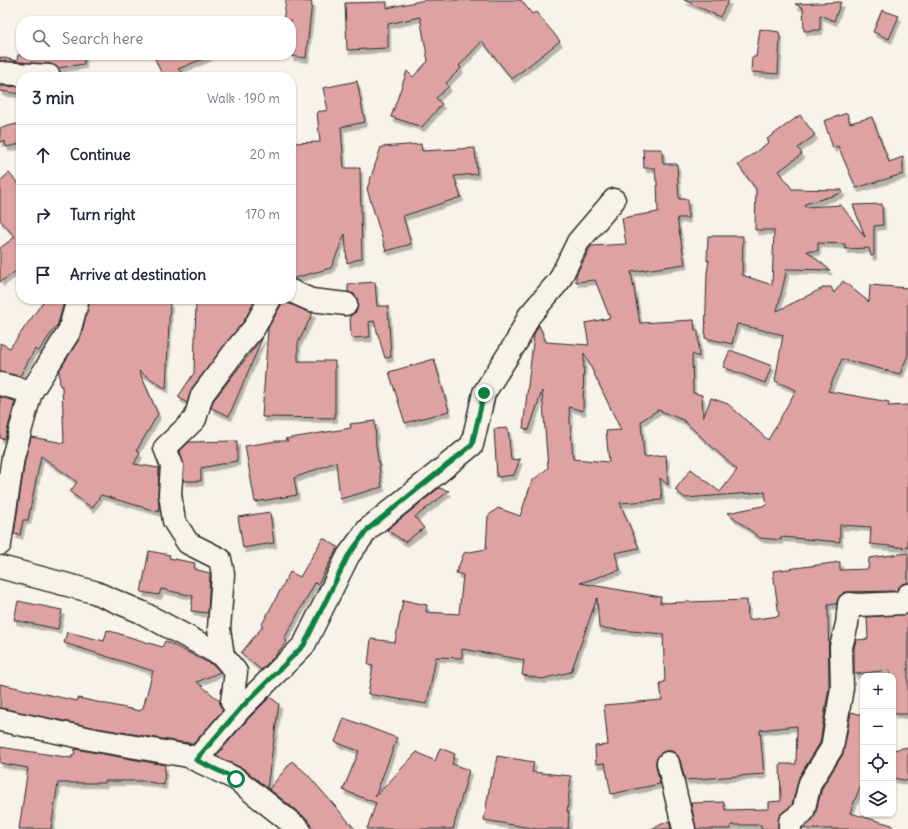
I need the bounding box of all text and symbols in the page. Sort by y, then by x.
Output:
search box [16,16,296,60]
icon: search [30,27,52,49]
text: Search here [62,29,143,48]
text: 3 min [32,87,74,109]
text: Walk · 190 m [207,90,280,107]
icon: ahead [32,144,54,166]
text: Continue [70,145,131,164]
text: 20 m [250,146,280,163]
icon: right [32,204,54,226]
text: Turn right [70,205,135,224]
text: 170 m [245,206,280,223]
icon: arrive [32,264,54,286]
text: Arrive at destination [70,265,206,284]
route end [475,384,493,402]
map controls [860,673,896,817]
button: + [860,673,896,709]
button: − [860,709,896,745]
button: locate [860,745,896,781]
route start [227,770,245,788]
button: layers [860,781,896,817]

